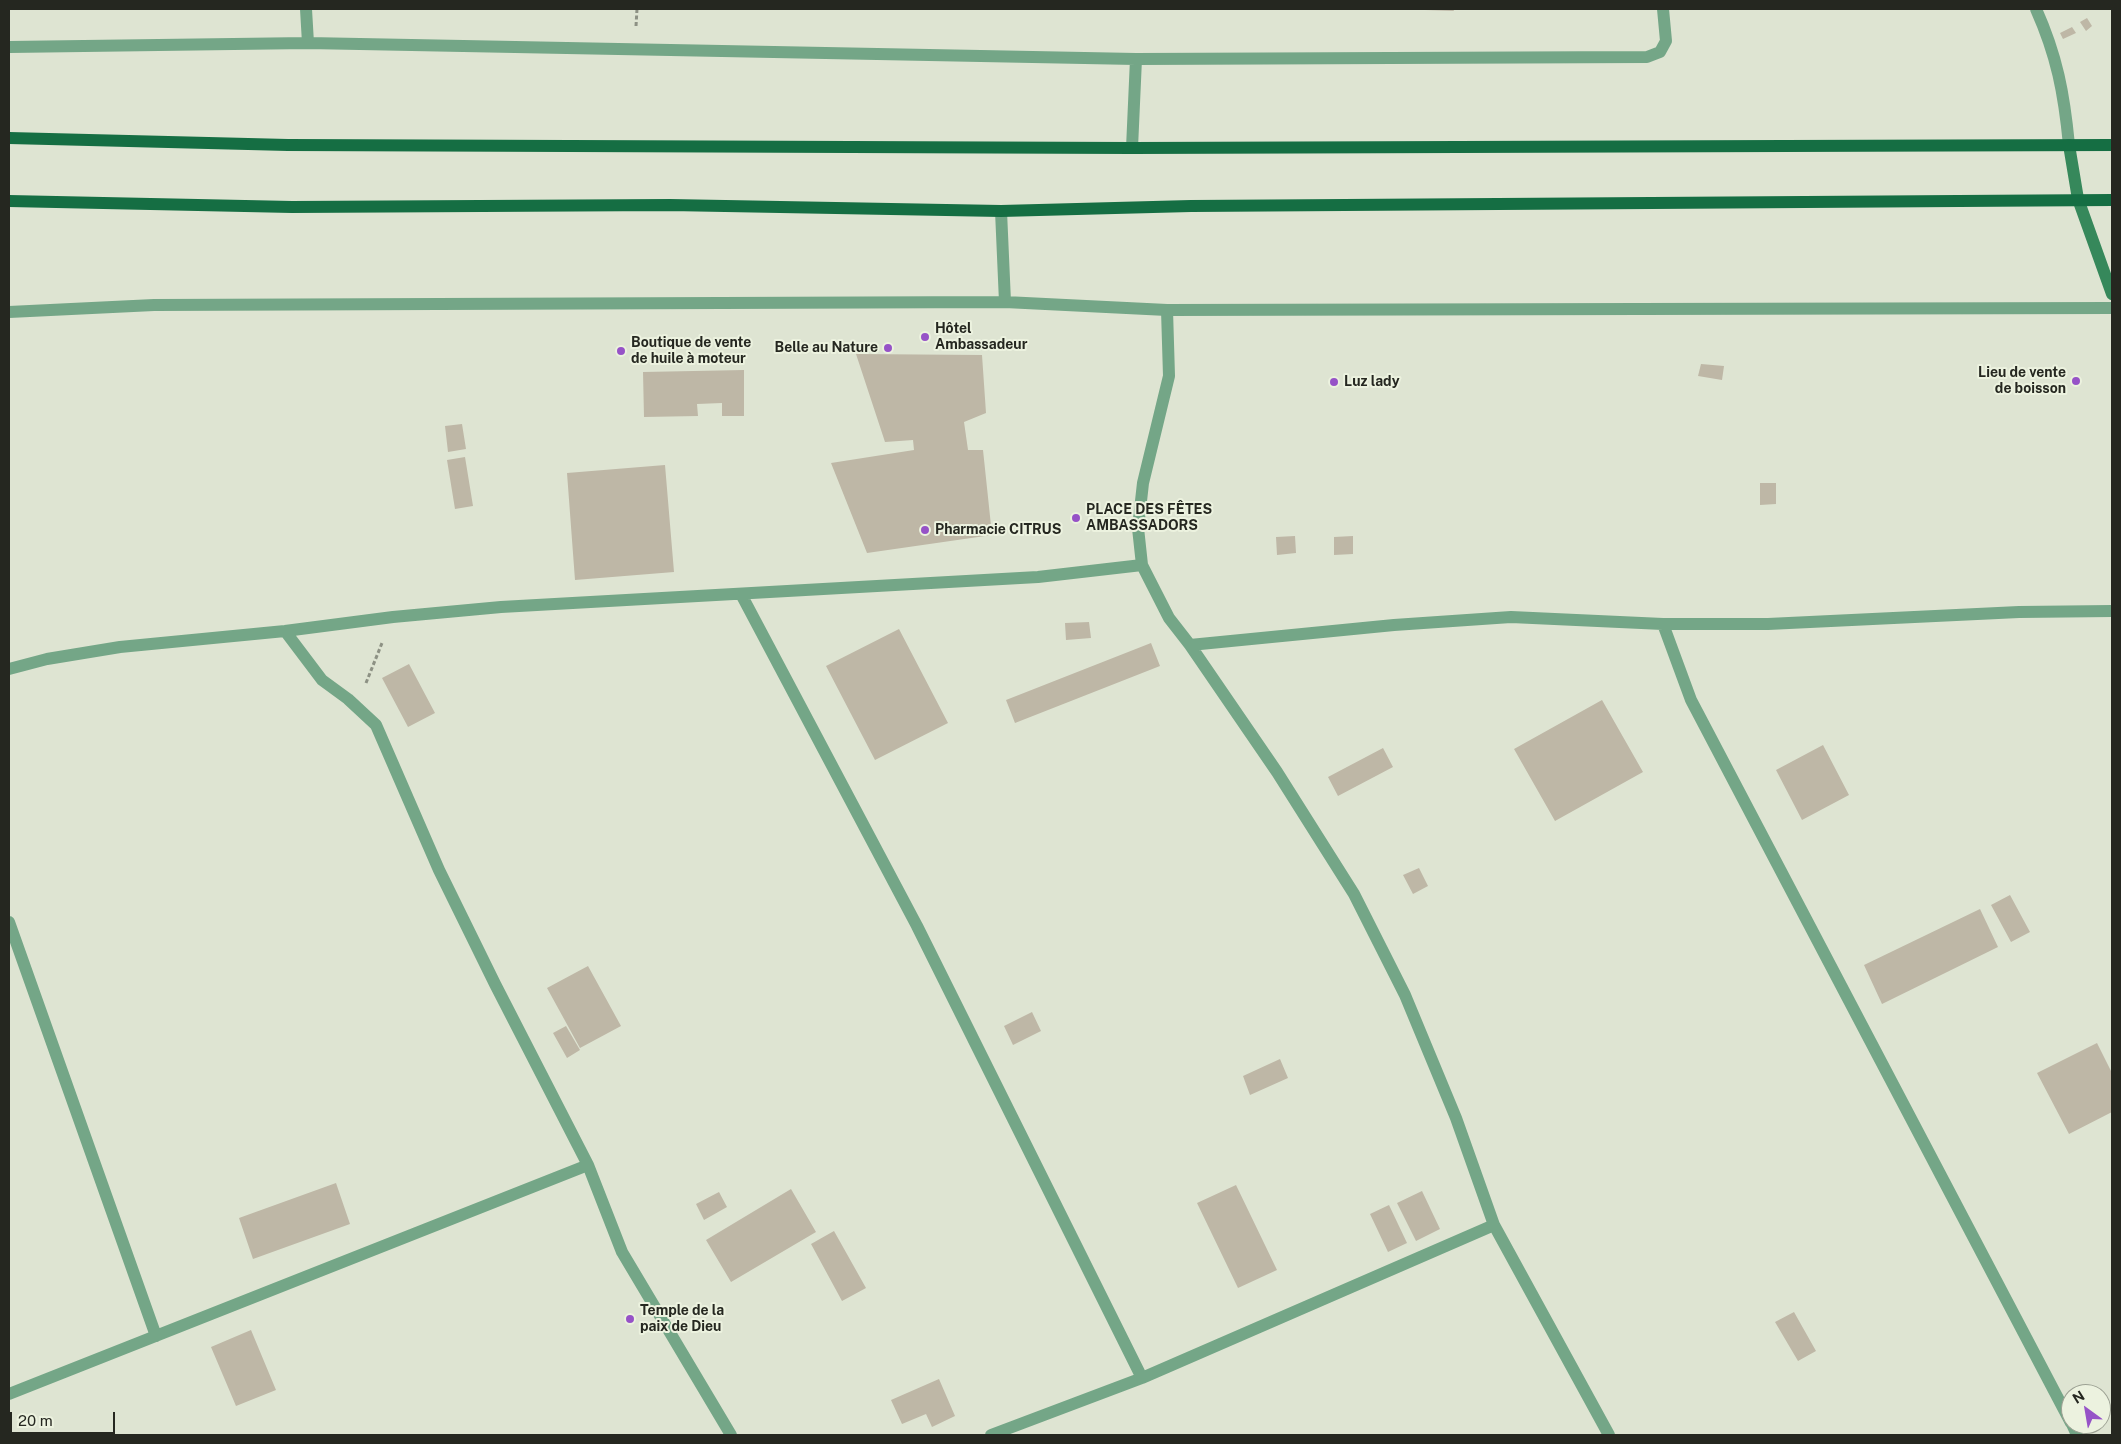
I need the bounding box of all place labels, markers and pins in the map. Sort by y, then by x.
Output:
place label: Hôtel Ambassadeur [935,321,1027,354]
marker: Hôtel Ambassadeur [919,331,931,343]
place label: Boutique de vente de huile à moteur [631,335,751,368]
place label: Belle au Nature [774,340,878,356]
marker: Belle au Nature [882,342,894,354]
marker: Boutique de vente de huile à moteur [615,345,627,357]
place label: Lieu de vente de boisson [1978,365,2066,398]
place label: Luz lady [1344,374,1400,390]
marker: Lieu de vente de boisson [2070,375,2082,387]
marker: Luz lady [1328,376,1340,388]
place label: PLACE DES FÊTES AMBASSADORS [1086,502,1212,534]
marker: PLACE DES FÊTES AMBASSADORS [1070,512,1082,524]
place label: Pharmacie CITRUS [935,522,1061,538]
marker: Pharmacie CITRUS [919,524,931,536]
place label: Temple de la paix de Dieu [640,1303,724,1335]
marker: Temple de la paix de Dieu [624,1313,636,1325]

